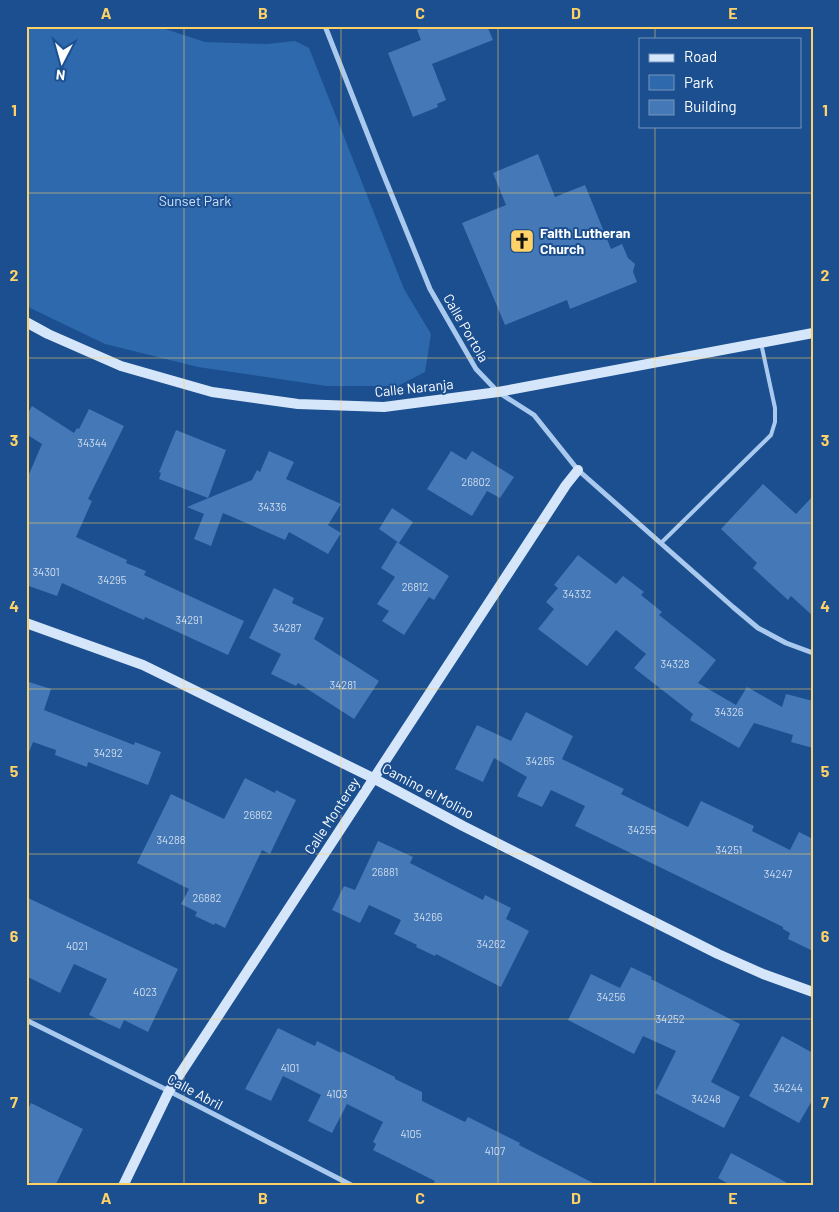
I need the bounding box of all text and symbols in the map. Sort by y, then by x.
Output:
text: A [101,3,112,22]
text: B [258,3,268,22]
text: C [415,3,425,22]
text: D [571,3,581,22]
text: E [728,3,738,22]
north arrow [38,38,88,88]
legend [639,38,802,128]
text: Road [684,47,717,65]
text: N [55,66,66,84]
text: Park [684,73,714,91]
text: Building [684,97,737,115]
text: 1 [11,100,17,119]
text: 1 [822,100,828,119]
park label: Sunset Park [159,192,231,209]
place label: Faith Lutheran Church [540,224,630,257]
church icon: Faith Lutheran Church [509,228,535,254]
text: 2 [10,265,19,284]
text: 2 [821,265,830,284]
street label: Calle Portola [440,291,493,365]
street label: Calle Naranja [374,375,454,400]
text: 3 [10,430,18,449]
text: 3 [821,430,829,449]
house number: 34344 [77,436,107,449]
house number: 26802 [461,475,491,488]
house number: 34336 [258,500,287,513]
house number: 34301 [32,565,60,578]
house number: 34295 [97,573,127,586]
house number: 26812 [402,580,428,593]
house number: 34332 [563,587,592,600]
text: 4 [9,596,19,615]
text: 4 [820,596,830,615]
house number: 34291 [176,613,202,626]
house number: 34287 [273,621,301,634]
house number: 34328 [660,657,690,670]
house number: 34281 [330,678,356,691]
house number: 34326 [715,705,744,718]
house number: 34292 [93,746,123,759]
house number: 34265 [526,754,555,767]
street label: Camino el Molino [379,759,477,822]
text: 5 [10,761,19,780]
text: 5 [821,761,830,780]
street label: Calle Monterey [300,774,363,857]
house number: 26862 [244,808,273,821]
house number: 34255 [628,823,657,836]
house number: 34288 [156,833,186,846]
house number: 34251 [716,843,742,856]
house number: 26881 [372,865,398,878]
house number: 34247 [764,867,792,880]
house number: 26882 [193,891,222,904]
house number: 34266 [414,910,443,923]
text: 6 [10,926,19,945]
text: 6 [821,926,830,945]
house number: 34262 [476,937,506,950]
house number: 4021 [66,939,88,952]
house number: 4023 [133,985,157,998]
house number: 34256 [597,990,626,1003]
house number: 34252 [655,1012,685,1025]
house number: 4101 [281,1061,299,1074]
street label: Calle Abril [165,1070,226,1113]
house number: 34244 [773,1081,803,1094]
house number: 4103 [327,1087,347,1100]
text: 7 [10,1092,18,1111]
house number: 34248 [691,1092,721,1105]
text: 7 [821,1092,829,1111]
house number: 4105 [401,1127,422,1140]
house number: 4107 [485,1144,505,1157]
text: A [101,1188,112,1207]
text: B [258,1188,268,1207]
text: C [415,1188,425,1207]
text: D [571,1188,581,1207]
text: E [728,1188,738,1207]

